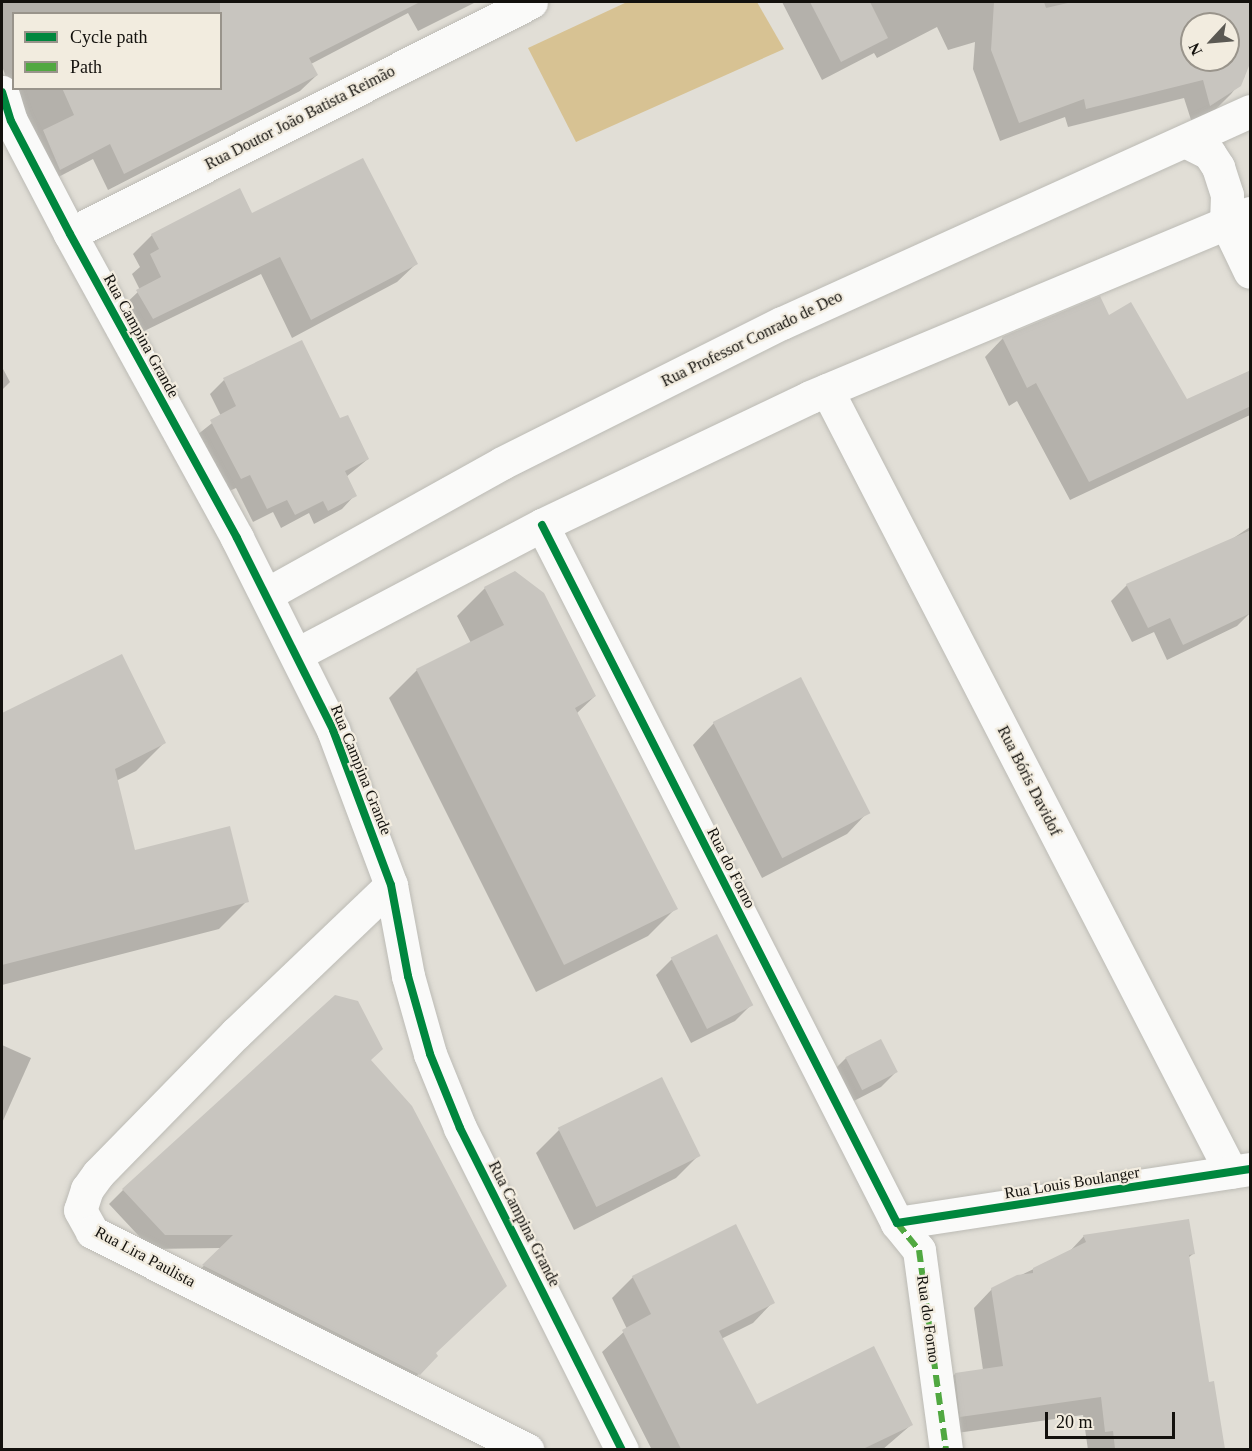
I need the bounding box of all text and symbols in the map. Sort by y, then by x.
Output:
legend [12,12,222,90]
north arrow [1180,12,1240,72]
text: Cycle path [70,27,147,47]
text: N [1185,40,1205,58]
text: Path [70,57,102,77]
street label: Rua Doutor João Batista Reimão [202,62,398,174]
street label: Rua Campina Grande [99,271,183,401]
street label: Rua Professor Conrado de Deo [658,287,846,391]
street label: Rua Campina Grande [326,702,396,838]
street label: Rua Bóris Davidof [993,723,1065,839]
street label: Rua do Forno [702,824,760,912]
street label: Rua Campina Grande [484,1158,564,1290]
street label: Rua Louis Boulanger [1003,1163,1141,1203]
street label: Rua Lira Paulista [91,1222,199,1292]
street label: Rua do Forno [912,1274,944,1364]
scale bar [1048,1400,1178,1438]
text: 20 m [1056,1412,1093,1432]

